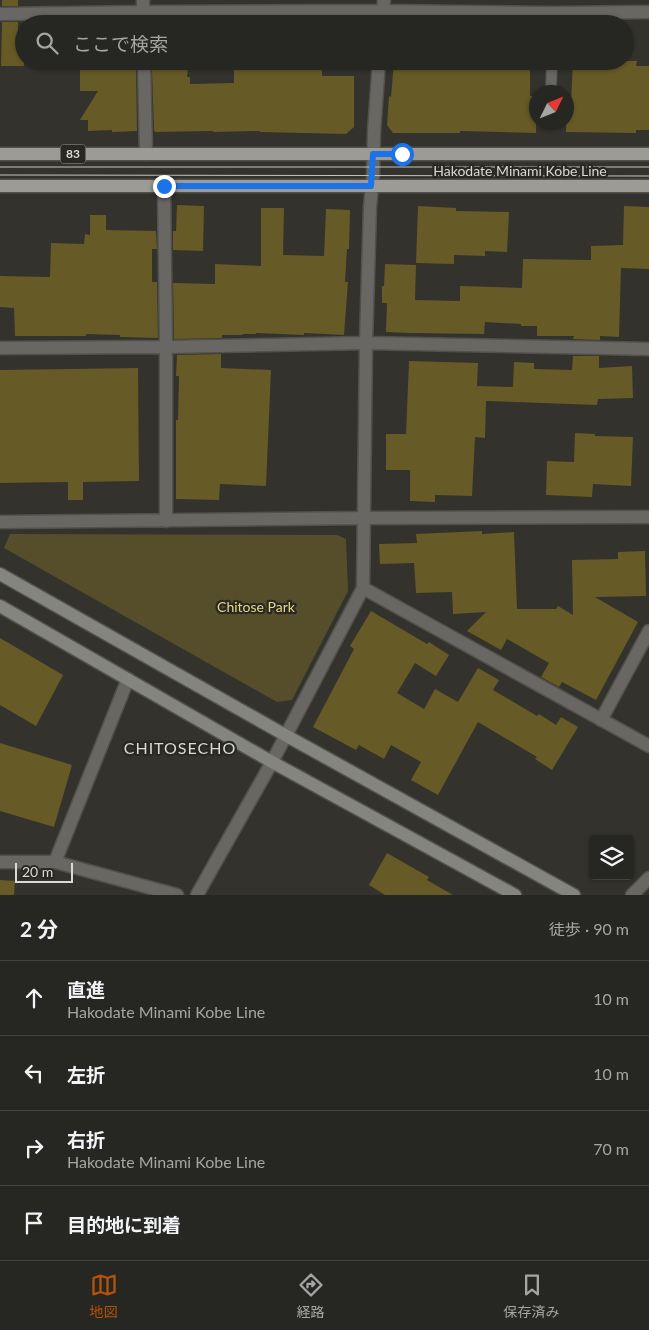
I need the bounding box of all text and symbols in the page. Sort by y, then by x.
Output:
search box [15,15,634,70]
icon: search [33,29,61,57]
text: ここで検索 [73,32,168,55]
north arrow [529,85,574,130]
route start [391,143,414,166]
road number: 83 [60,144,86,164]
street label: Hakodate Minami Kobe Line [433,162,607,179]
route end [153,175,176,198]
park label: Chitose Park [217,598,296,615]
district label: CHITOSECHO [124,738,236,757]
map controls [589,835,634,880]
button: layers [589,835,634,880]
scale bar [15,860,72,883]
text: 20 m [22,863,53,880]
text: 2 分 [20,916,58,941]
text: 徒歩 · 90 m [549,919,629,938]
text: 直進 [67,978,105,1001]
icon: ahead [20,984,48,1012]
text: 10 m [593,989,629,1008]
text: Hakodate Minami Kobe Line [67,1002,265,1021]
icon: left [20,1059,48,1087]
text: 左折 [67,1063,105,1086]
text: 10 m [593,1064,629,1083]
text: 右折 [67,1128,105,1151]
icon: right [20,1134,48,1162]
text: 70 m [593,1139,629,1158]
text: Hakodate Minami Kobe Line [67,1152,265,1171]
icon: arrive [20,1209,48,1237]
text: 目的地に到着 [67,1213,181,1236]
tab: 地図 [90,1271,118,1321]
tab: 経路 [297,1271,325,1321]
tab: 保存済み [504,1271,560,1321]

